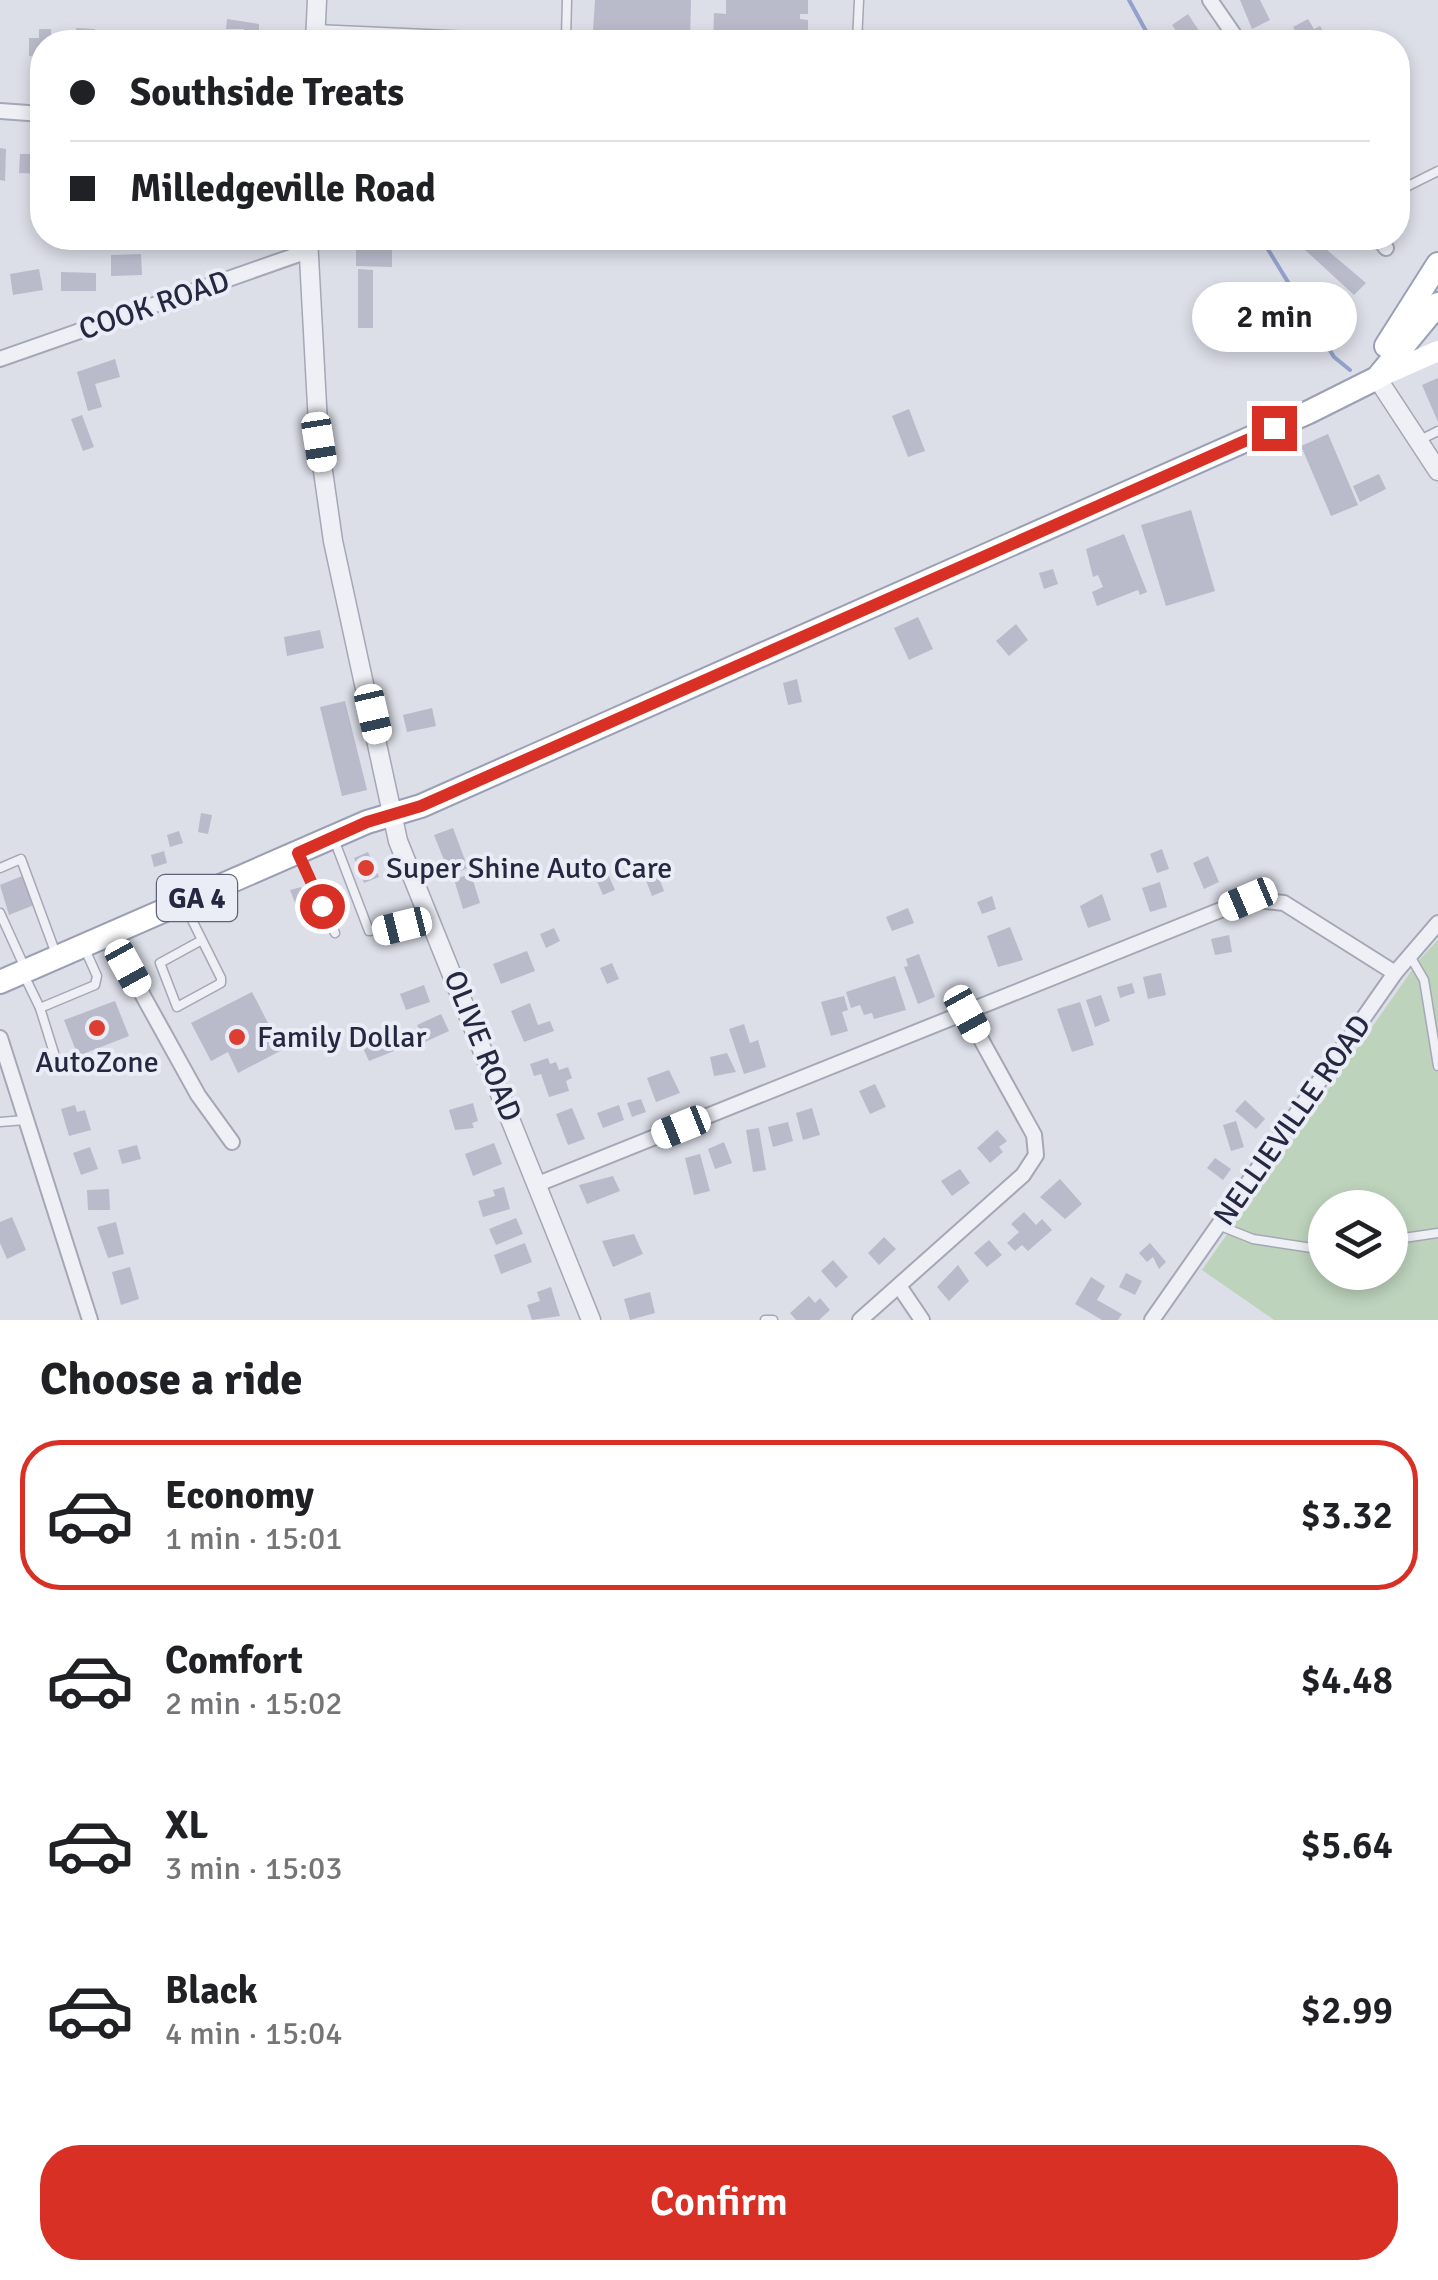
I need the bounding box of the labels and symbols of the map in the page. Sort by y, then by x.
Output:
street label: COOK ROAD [74,262,234,348]
callout: 2 min [1192,283,1356,353]
route end [1252,406,1297,451]
car [299,410,339,474]
car [352,681,394,747]
place label: Super Shine Auto Care [386,850,672,887]
marker: Super Shine Auto Care [355,857,377,879]
car [1215,873,1281,925]
road number: GA 4 [157,875,237,921]
route start [300,884,345,929]
car [369,904,435,948]
car [100,934,156,1002]
street label: OLIVE ROAD [436,965,530,1127]
car [939,980,995,1048]
street label: NELLIEVILLE ROAD [1206,1008,1379,1233]
marker: AutoZone [86,1017,108,1039]
place label: Family Dollar [257,1019,427,1056]
marker: Family Dollar [226,1026,248,1048]
place label: AutoZone [35,1044,159,1081]
car [648,1102,714,1152]

